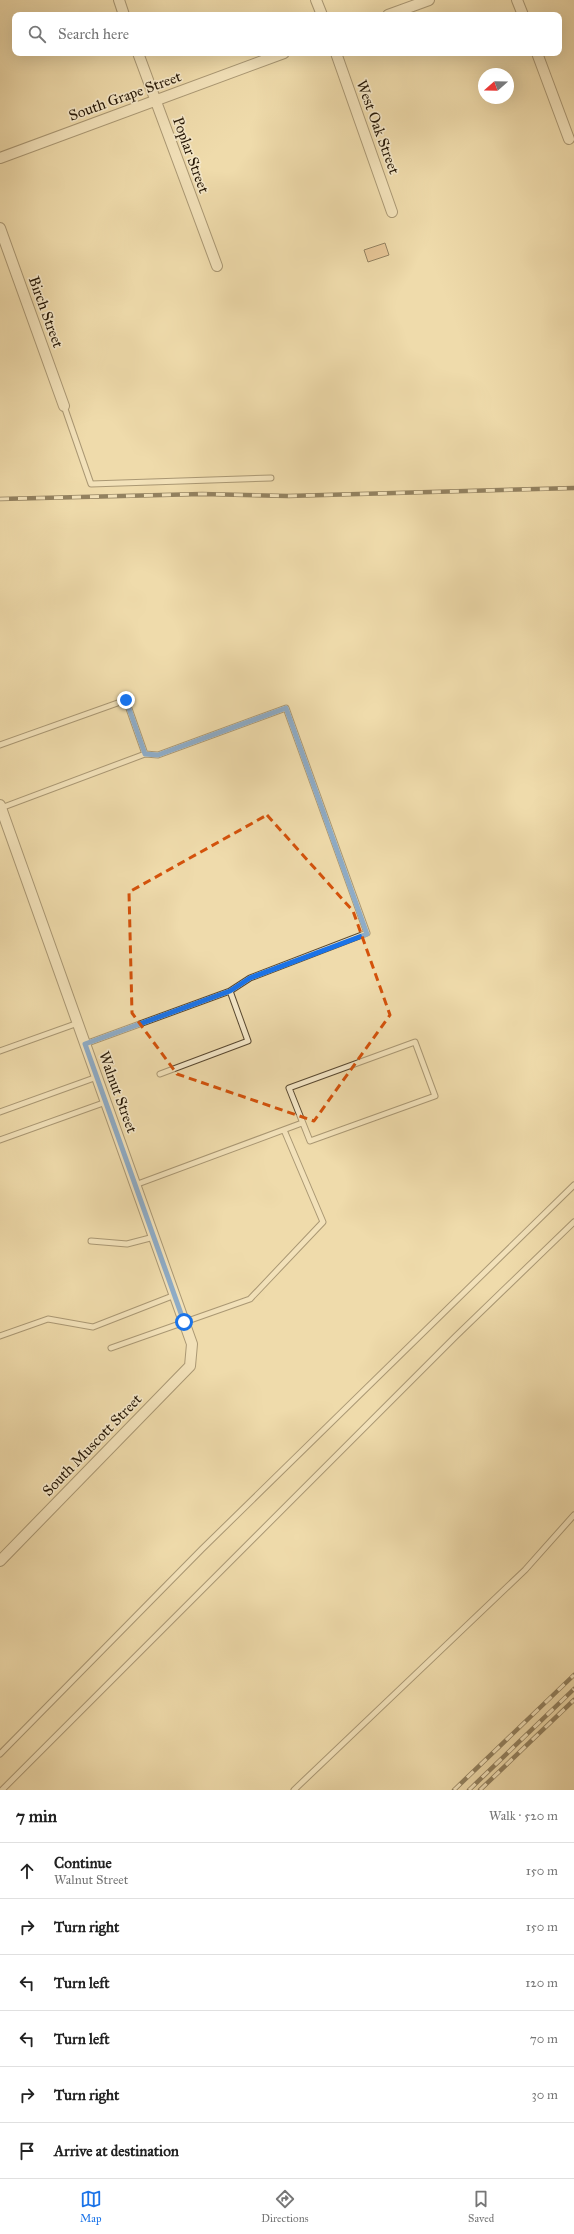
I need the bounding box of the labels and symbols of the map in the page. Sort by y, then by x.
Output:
street label: South Grape Street [66,67,184,125]
north arrow [478,68,514,104]
street label: West Oak Street [353,77,404,177]
street label: Poplar Street [169,114,213,196]
street label: Birch Street [25,274,67,351]
route end [117,691,135,709]
street label: Walnut Street [95,1049,141,1136]
route start [175,1313,193,1331]
street label: South Muscott Street [39,1390,146,1500]

